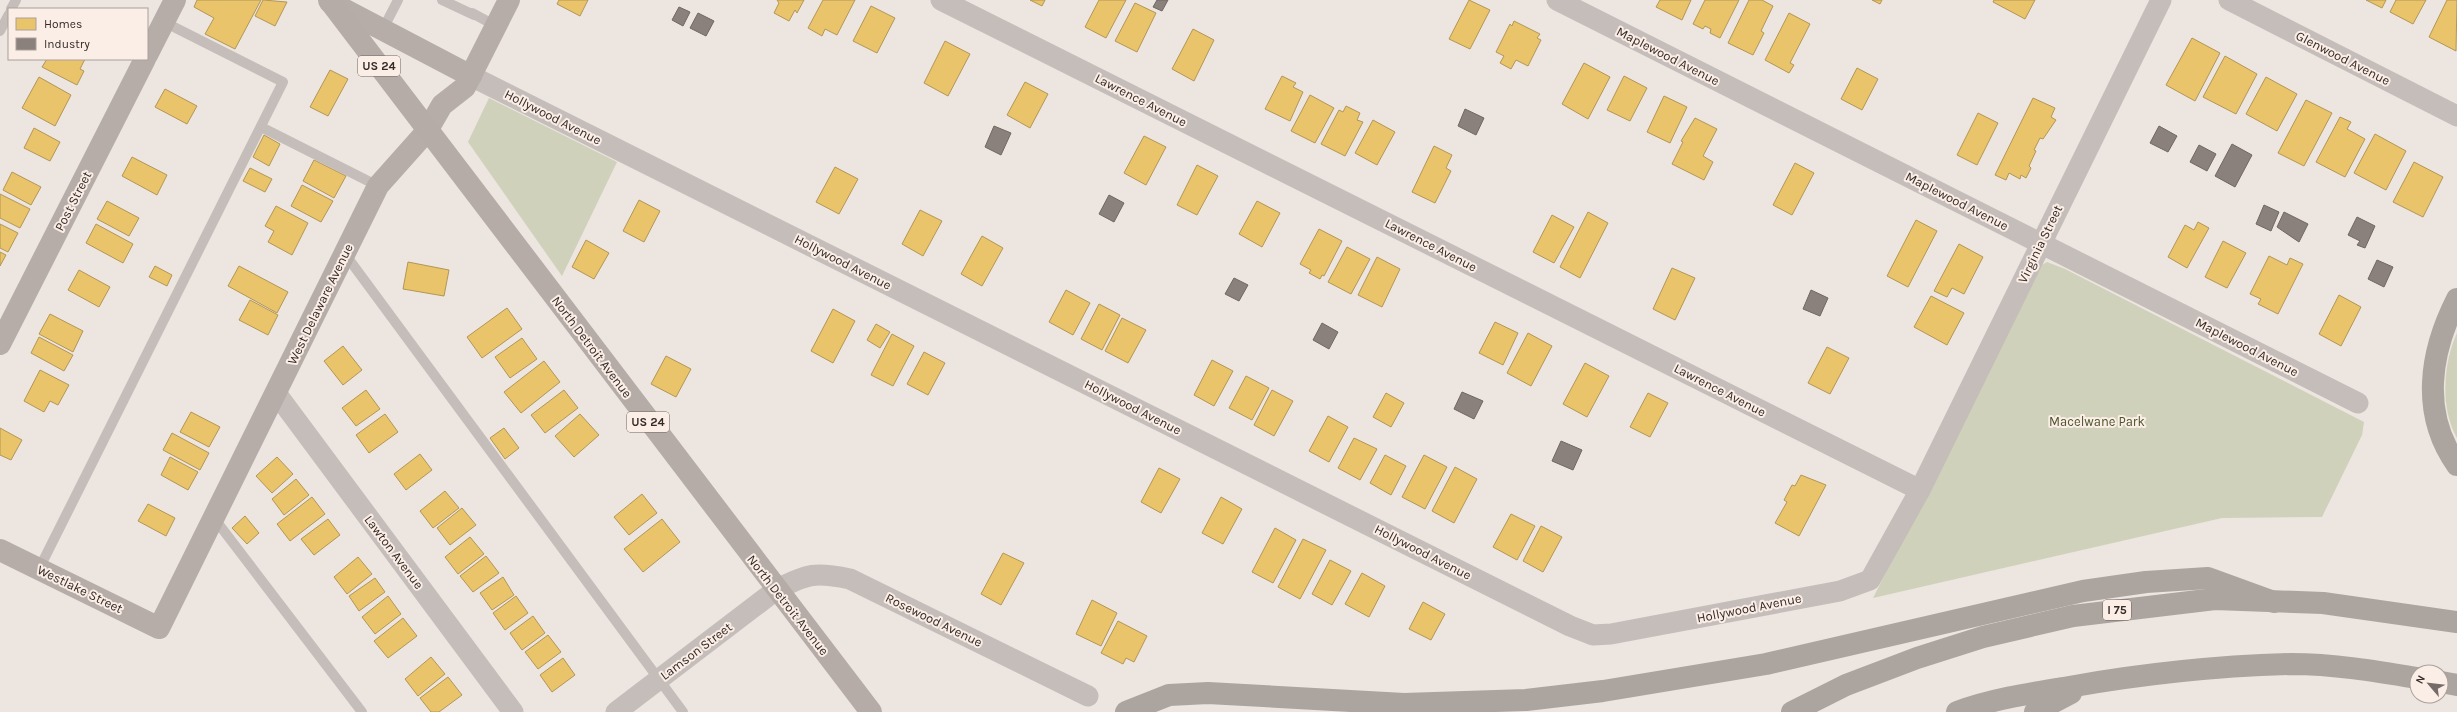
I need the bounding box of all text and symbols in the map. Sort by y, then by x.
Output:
legend [8,8,148,60]
text: Homes [44,17,82,31]
street label: Maplewood Avenue [1614,24,1722,89]
street label: Glenwood Avenue [2293,28,2393,88]
text: Industry [44,37,90,51]
road number: US 24 [358,56,400,76]
street label: Lawrence Avenue [1093,70,1190,130]
street label: Hollywood Avenue [502,86,604,148]
street label: Post Street [52,169,94,233]
street label: Maplewood Avenue [1903,169,2011,234]
street label: Virginia Street [2015,203,2065,285]
street label: Lawrence Avenue [1383,215,1480,275]
street label: Hollywood Avenue [792,231,894,293]
street label: West Delaware Avenue [284,241,356,367]
street label: North Detroit Avenue [549,293,635,401]
street label: Maplewood Avenue [2193,315,2301,380]
street label: Lawrence Avenue [1672,360,1769,420]
street label: Hollywood Avenue [1082,376,1184,438]
road number: US 24 [627,412,669,432]
park label: Macelwane Park [2049,414,2145,429]
street label: Lawton Avenue [361,512,427,592]
street label: Hollywood Avenue [1372,521,1474,583]
street label: North Detroit Avenue [744,552,832,658]
street label: Westlake Street [35,562,125,616]
street label: Rosewood Avenue [883,590,985,650]
street label: Hollywood Avenue [1695,590,1803,626]
road number: I 75 [2103,600,2131,620]
street label: Lamson Street [657,619,735,683]
north arrow [2409,664,2449,704]
text: N [2413,673,2428,686]

